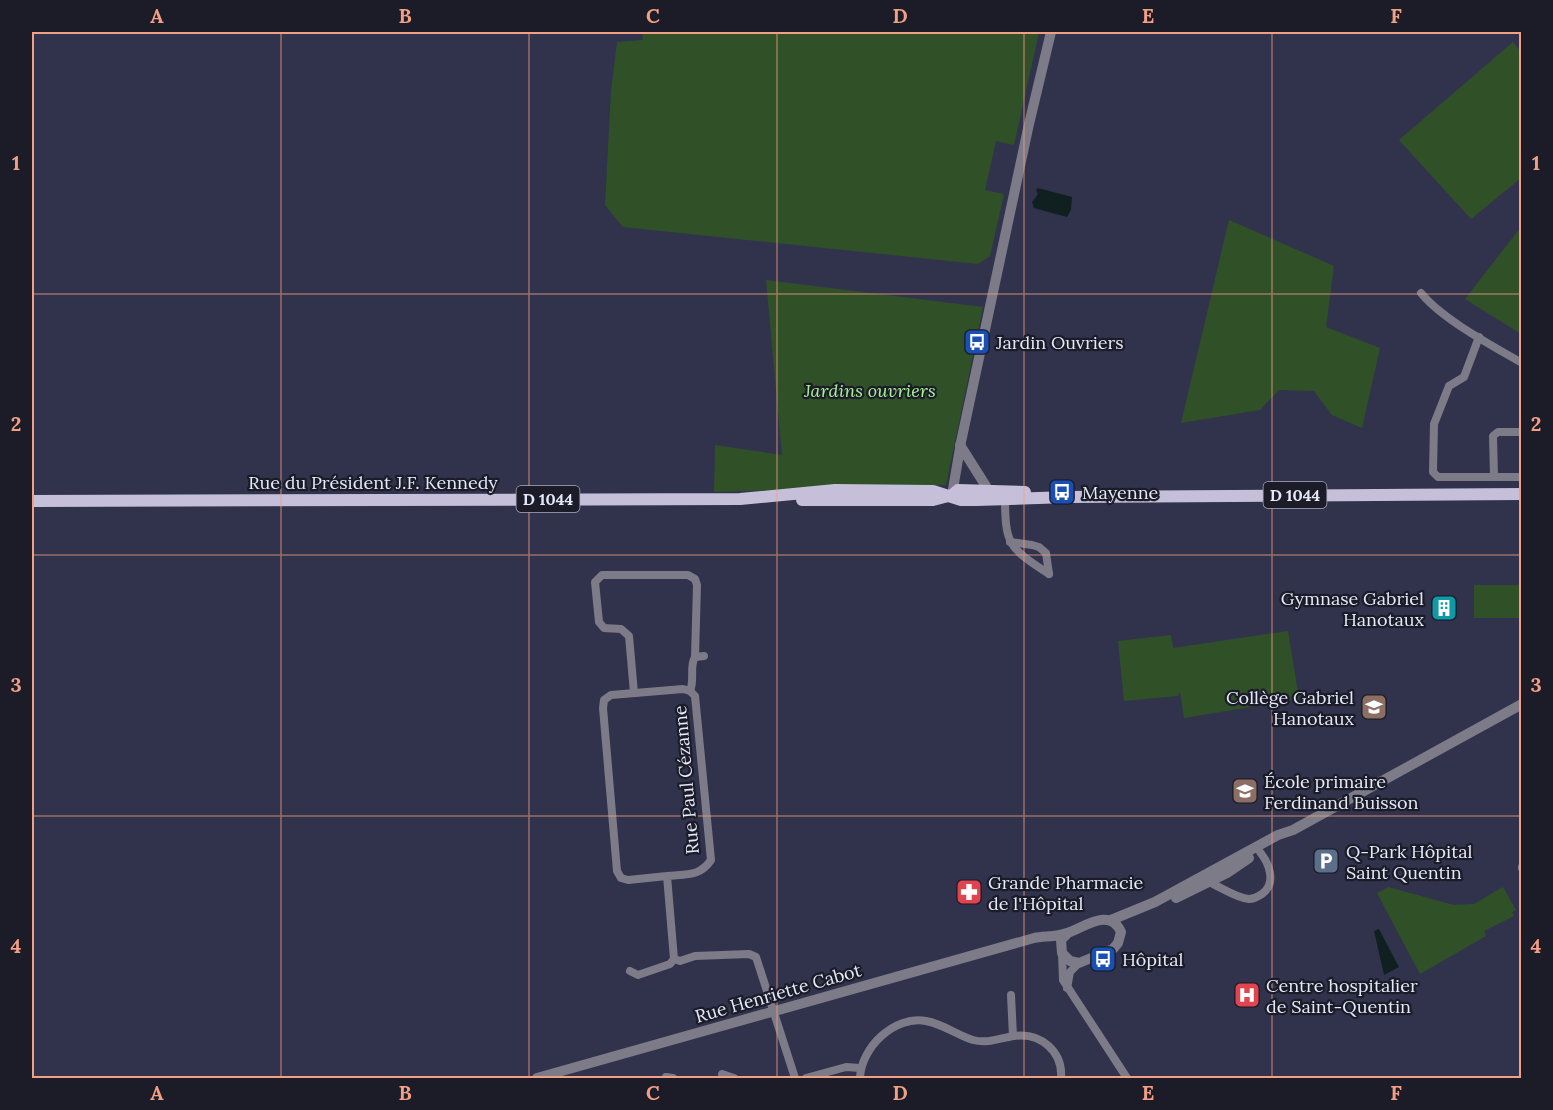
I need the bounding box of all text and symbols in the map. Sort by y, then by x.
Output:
text: A [150,3,164,28]
text: B [398,3,412,28]
text: C [646,3,660,28]
text: D [892,3,908,28]
text: E [1142,3,1154,28]
text: F [1390,3,1402,28]
text: 1 [12,150,20,175]
text: 1 [1532,150,1540,175]
bus stop icon: Jardin Ouvriers [962,327,992,357]
place label: Jardin Ouvriers [995,331,1124,354]
park label: Jardins ouvriers [803,379,936,402]
text: 2 [11,411,21,436]
text: 2 [1531,411,1541,436]
street label: Rue du Président J.F. Kennedy [248,471,498,494]
bus stop icon: Mayenne [1047,477,1077,507]
place label: Mayenne [1082,481,1159,504]
road number: D 1044 [1264,482,1326,508]
road number: D 1044 [516,486,580,512]
place label: Gymnase Gabriel Hanotaux [1281,587,1424,631]
building icon: Gymnase Gabriel Hanotaux [1429,593,1459,623]
text: 3 [10,672,22,697]
text: 3 [1530,672,1542,697]
place label: Collège Gabriel Hanotaux [1226,686,1354,730]
school or university icon: Collège Gabriel Hanotaux [1359,692,1389,722]
street label: Rue Paul Cézanne [668,704,704,855]
place label: École primaire Ferdinand Buisson [1264,770,1419,814]
school or university icon: École primaire Ferdinand Buisson [1230,776,1260,806]
place label: Q-Park Hôpital Saint Quentin [1346,840,1473,884]
parking icon: Q-Park Hôpital Saint Quentin [1311,846,1341,876]
place label: Grande Pharmacie de l'Hôpital [988,871,1144,915]
pharmacy icon: Grande Pharmacie de l'Hôpital [954,877,984,907]
text: 4 [11,933,22,958]
text: 4 [1531,933,1542,958]
bus stop icon: Hôpital [1088,944,1118,974]
place label: Hôpital [1122,948,1184,971]
street label: Rue Henriette Cabot [692,958,864,1028]
place label: Centre hospitalier de Saint-Quentin [1266,974,1418,1018]
hospital icon: Centre hospitalier de Saint-Quentin [1232,980,1262,1010]
text: A [150,1080,164,1105]
text: B [398,1080,412,1105]
text: C [646,1080,660,1105]
text: D [892,1080,908,1105]
text: E [1142,1080,1154,1105]
text: F [1390,1080,1402,1105]

